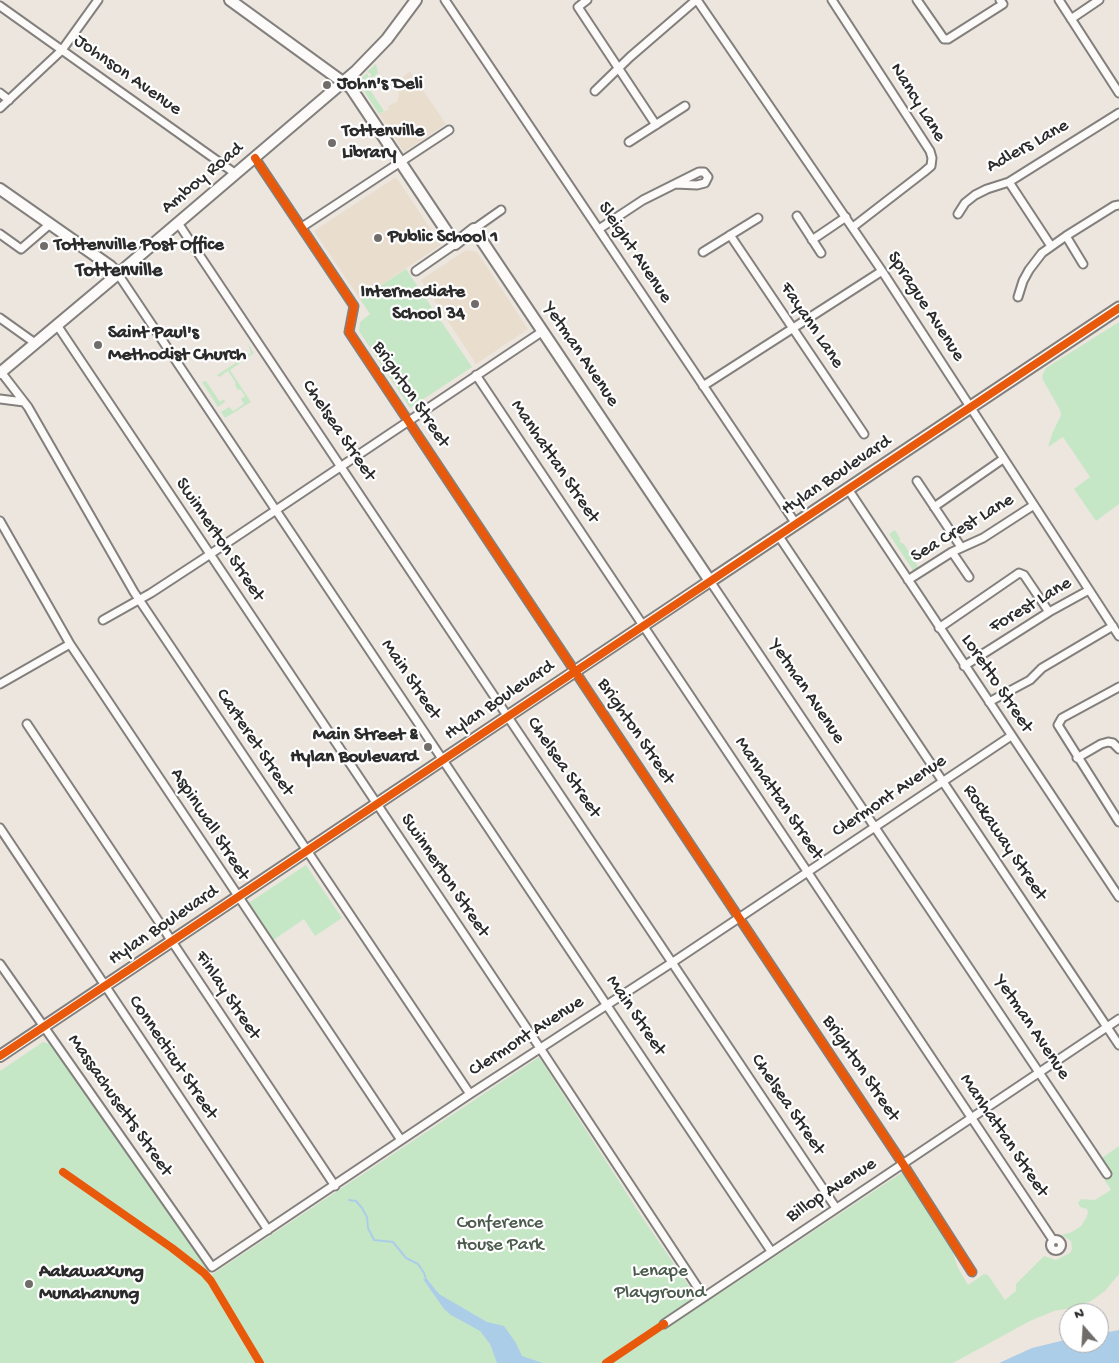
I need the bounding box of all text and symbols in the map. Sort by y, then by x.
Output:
street label: Johnson Avenue [69,30,185,122]
street label: Nancy Lane [884,59,950,147]
place label: John's Deli [337,74,423,96]
marker: John's Deli [321,79,333,91]
street label: Adlers Lane [983,115,1073,179]
place label: Tottenville Library [342,121,424,165]
marker: Tottenville Library [326,137,338,149]
street label: Amboy Road [157,138,249,220]
street label: Sleight Avenue [592,198,676,308]
place label: Public School 1 [388,227,498,249]
marker: Public School 1 [372,232,384,244]
place label: Tottenville Post Office [54,235,224,257]
marker: Tottenville Post Office [38,240,50,252]
street label: Sprague Avenue [881,248,969,366]
district label: Tottenville [76,260,162,284]
street label: Fayann Lane [774,279,848,373]
place label: Intermediate School 34 [360,282,465,326]
marker: Intermediate School 34 [469,298,481,310]
street label: Yetman Avenue [537,298,623,412]
place label: Saint Paul's Methodist Church [108,323,246,367]
street label: Brighton Street [366,337,454,453]
marker: Saint Paul's Methodist Church [92,339,104,351]
street label: Chelsea Street [296,376,380,486]
street label: Manhattan Street [504,396,604,528]
street label: Hylan Boulevard [778,431,896,521]
street label: Swinnerton Street [169,474,269,606]
street label: Sea Crest Lane [907,489,1019,569]
street label: Forest Lane [986,573,1076,639]
street label: Loretto Street [955,630,1037,738]
street label: Main Street [375,635,445,725]
street label: Yetman Avenue [763,635,849,749]
street label: Hylan Boulevard [441,656,559,746]
street label: Brighton Street [591,674,679,790]
street label: Carteret Street [210,685,298,801]
street label: Chelsea Street [521,713,605,823]
place label: Main Street & Hylan Boulevard [290,725,418,769]
street label: Manhattan Street [728,733,828,865]
marker: Main Street & Hylan Boulevard [422,741,434,753]
street label: Clermont Avenue [829,750,951,844]
street label: Aspinwall Street [164,764,254,886]
street label: Rockaway Street [957,781,1051,905]
street label: Swinnerton Street [394,810,494,942]
street label: Hylan Boulevard [105,881,223,971]
street label: Finlay Street [189,947,265,1045]
street label: Main Street [600,971,670,1061]
street label: Yetman Avenue [988,971,1074,1085]
street label: Clermont Avenue [465,991,589,1083]
street label: Connecticut Street [122,992,222,1124]
street label: Brighton Street [816,1011,904,1127]
street label: Massachusetts Street [61,1031,177,1181]
street label: Chelsea Street [745,1050,829,1160]
street label: Manhattan Street [953,1070,1053,1202]
street label: Billop Avenue [783,1153,881,1229]
park label: Conference House Park [456,1213,544,1257]
park label: Lenape Playground [614,1261,706,1305]
place label: Aakawaxung Munahanung [39,1262,144,1306]
marker: Aakawaxung Munahanung [23,1278,35,1290]
north arrow [1059,1303,1109,1353]
text: N [1072,1305,1086,1324]

